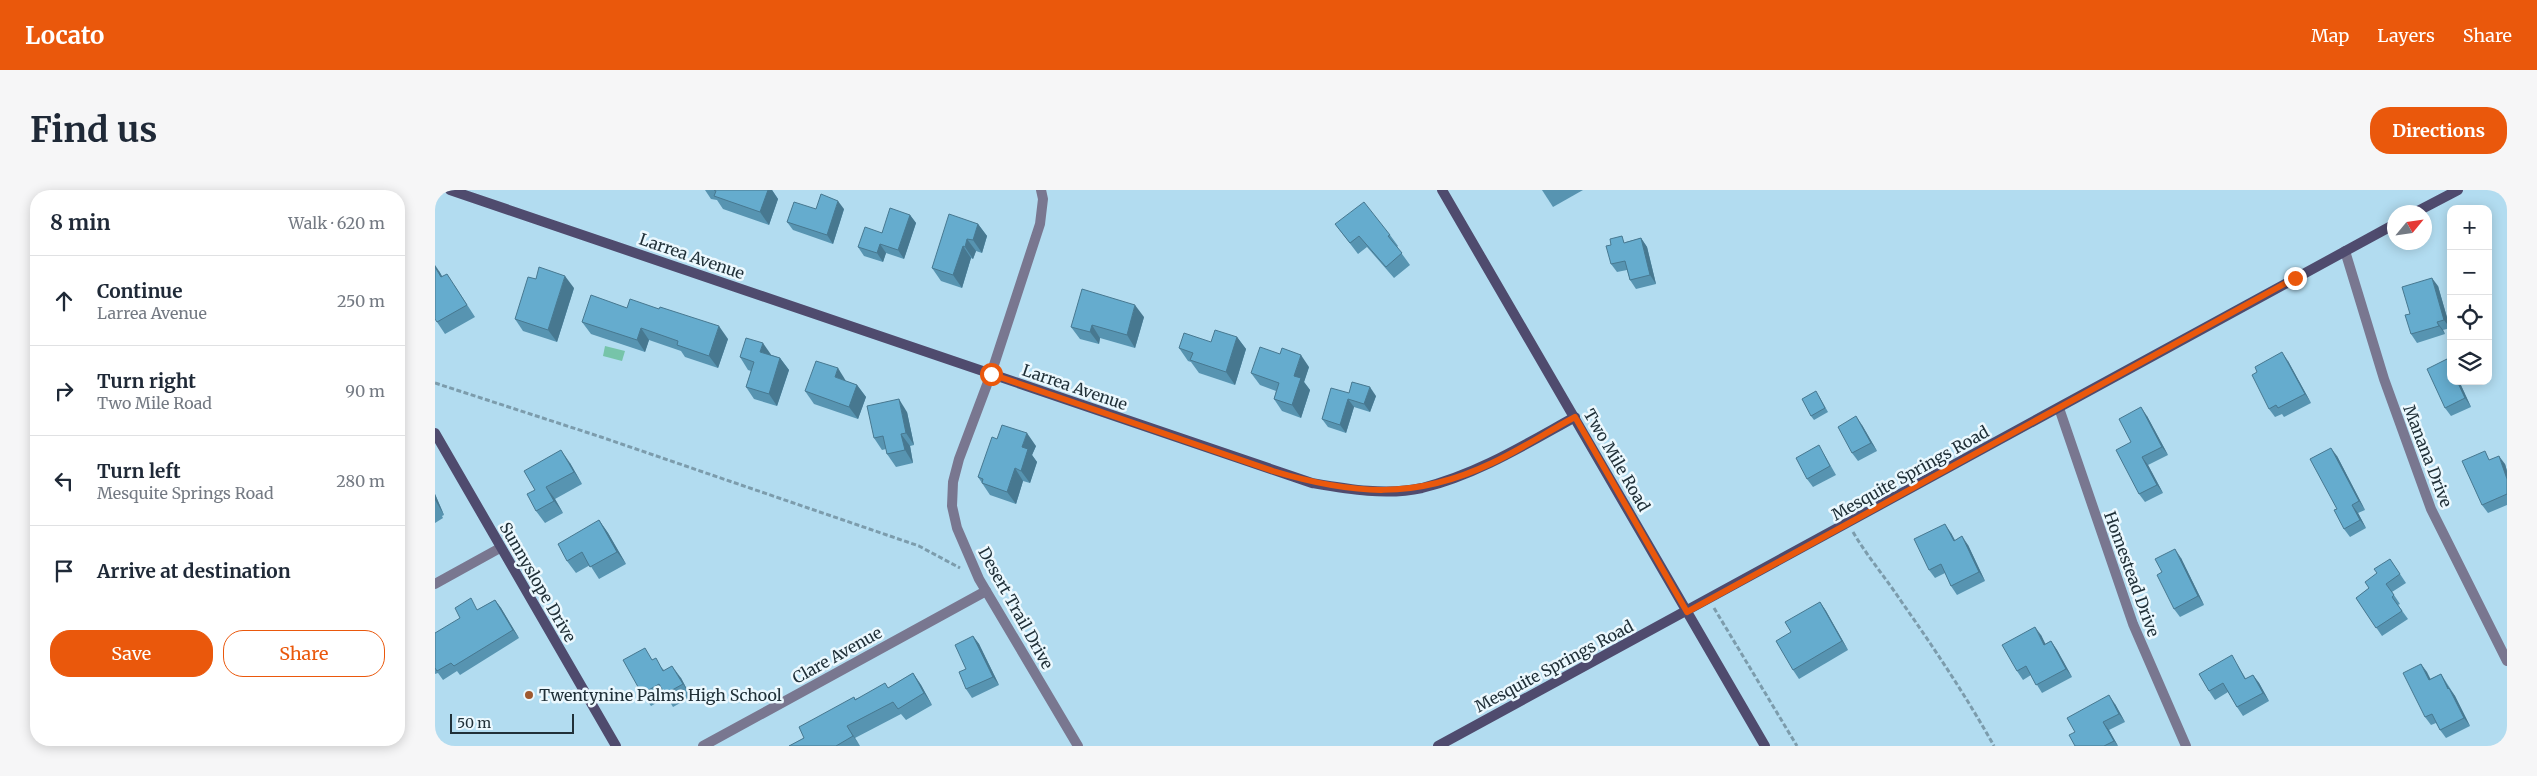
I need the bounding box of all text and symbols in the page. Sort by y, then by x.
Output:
text: Locato [25,20,104,51]
text: Map [2311,24,2349,47]
text: Layers [2377,24,2435,47]
text: Share [2463,24,2512,47]
button: Directions [2370,107,2507,154]
text: Find us [30,108,157,152]
north arrow [2387,205,2432,250]
map controls [2447,205,2492,385]
button: + [2447,205,2492,250]
text: 8 min [50,209,111,236]
text: Walk · 620 m [288,213,385,233]
street label: Larrea Avenue [637,229,747,283]
button: − [2447,250,2492,295]
route end [2284,267,2307,290]
text: Continue [97,279,183,303]
icon: ahead [50,287,78,315]
text: 250 m [337,291,385,311]
button: locate [2447,295,2492,340]
text: Larrea Avenue [97,303,207,323]
button: layers [2447,340,2492,385]
street label: Larrea Avenue [1020,360,1130,414]
route start [980,363,1003,386]
text: Turn right [97,369,196,393]
icon: right [50,377,78,405]
text: 90 m [345,381,385,401]
text: Two Mile Road [97,393,212,413]
street label: Manana Drive [2399,402,2457,510]
street label: Two Mile Road [1580,405,1655,515]
street label: Mesquite Springs Road [1828,421,1992,525]
text: Turn left [97,459,181,483]
icon: left [50,467,78,495]
text: 280 m [336,471,385,491]
text: Mesquite Springs Road [97,483,274,503]
street label: Homestead Drive [2100,509,2164,639]
street label: Sunnyslope Drive [496,518,580,646]
street label: Desert Trail Drive [974,543,1058,673]
icon: arrive [50,557,78,585]
text: Arrive at destination [97,559,291,583]
street label: Mesquite Springs Road [1471,616,1637,716]
street label: Clare Avenue [789,622,885,688]
button: Save [50,630,213,677]
button: Share [223,630,385,677]
place label: Twentynine Palms High School [539,685,782,705]
marker: Twentynine Palms High School [523,689,535,701]
scale bar [450,711,574,734]
text: 50 m [457,714,491,732]

